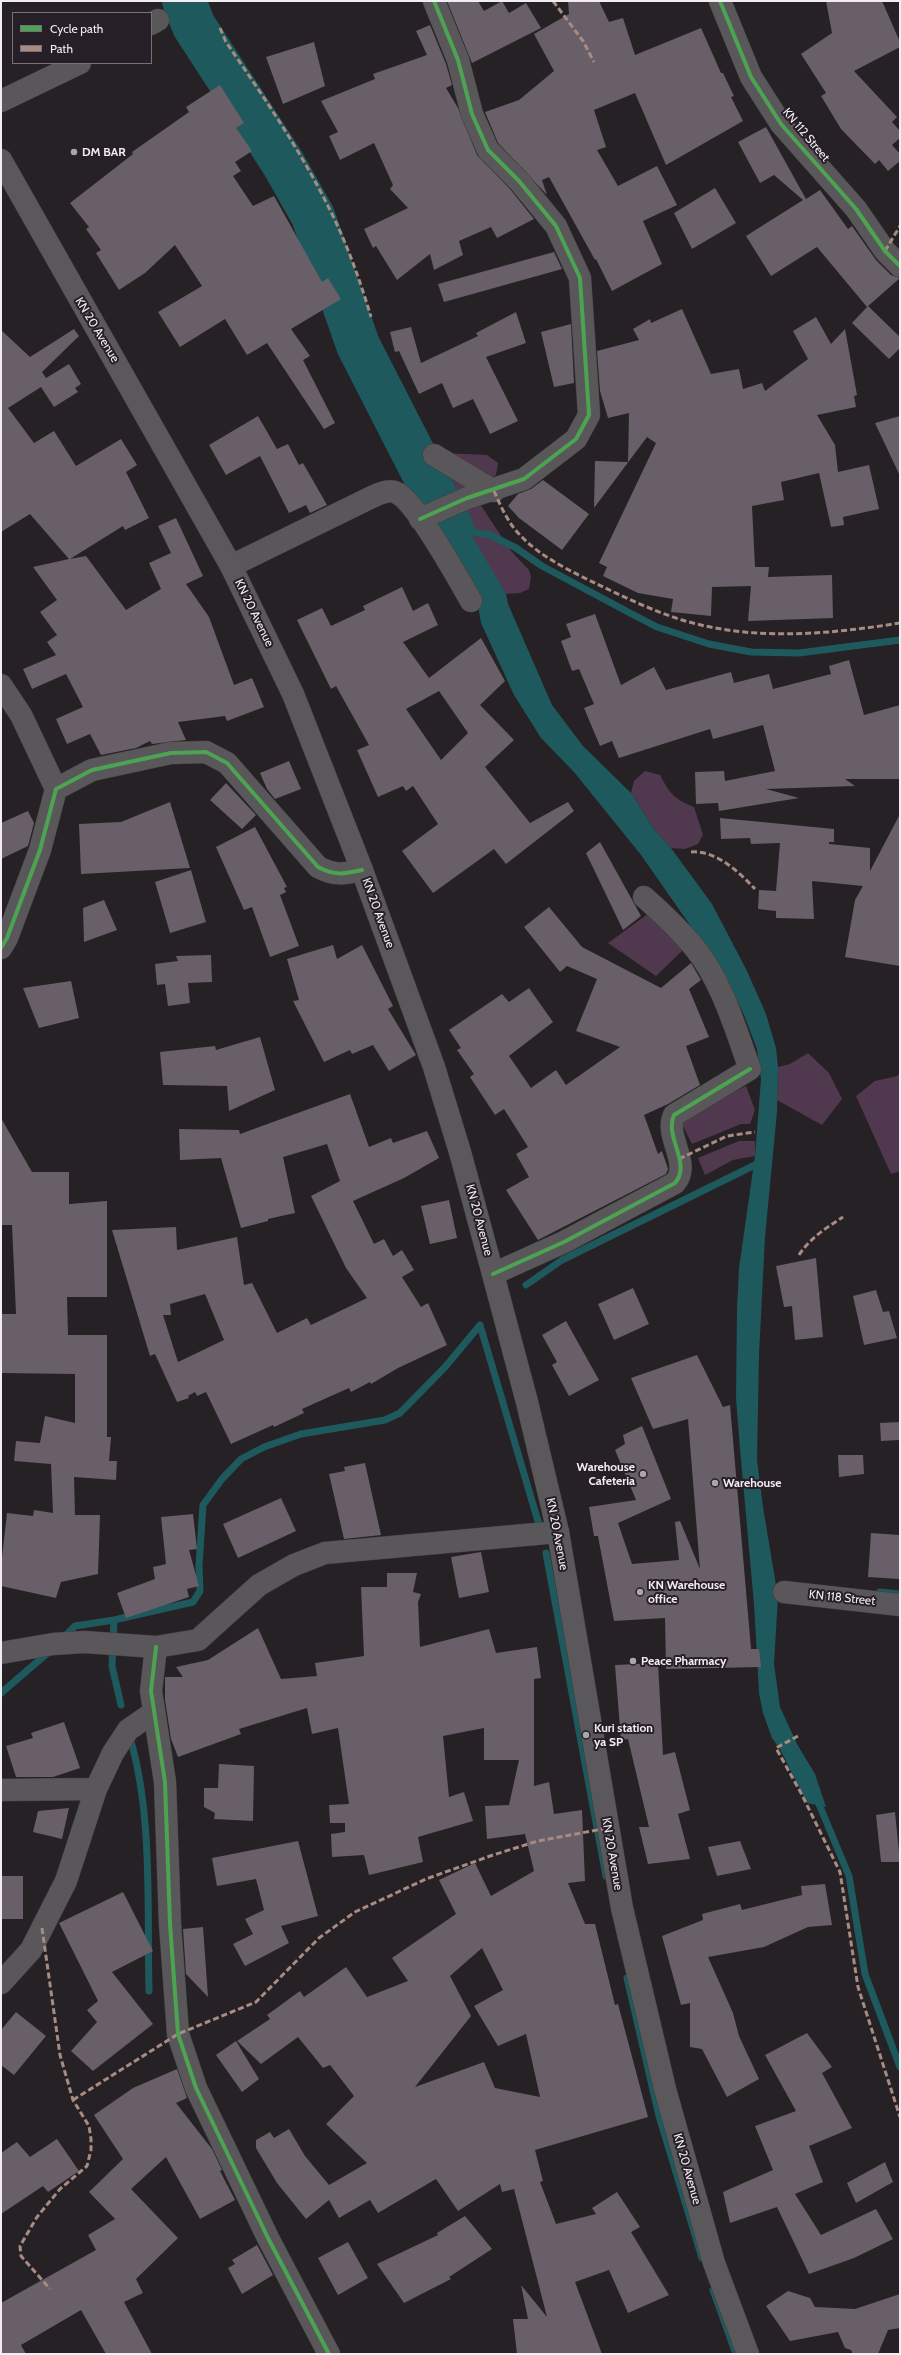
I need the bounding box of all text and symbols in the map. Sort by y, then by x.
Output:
legend [12,12,152,64]
text: Cycle path [50,21,103,36]
text: Path [50,41,73,56]
street label: KN 112 Street [779,105,833,165]
place label: DM BAR [82,145,126,159]
marker: DM BAR [69,147,79,157]
street label: KN 20 Avenue [72,295,122,365]
street label: KN 20 Avenue [231,577,277,649]
street label: KN 20 Avenue [359,876,397,950]
street label: KN 20 Avenue [463,1183,495,1257]
place label: Warehouse Cafeteria [577,1460,635,1488]
marker: Warehouse Cafeteria [638,1469,648,1479]
place label: Warehouse [723,1476,781,1490]
marker: Warehouse [710,1478,720,1488]
street label: KN 20 Avenue [543,1497,571,1571]
place label: KN Warehouse office [648,1578,725,1606]
marker: KN Warehouse office [635,1587,645,1597]
street label: KN 118 Street [808,1587,876,1609]
place label: Peace Pharmacy [641,1654,726,1668]
marker: Peace Pharmacy [628,1656,638,1666]
place label: Kuri station ya SP [594,1721,653,1749]
marker: Kuri station ya SP [581,1730,591,1740]
street label: KN 20 Avenue [599,1817,625,1891]
street label: KN 20 Avenue [670,2132,704,2206]

